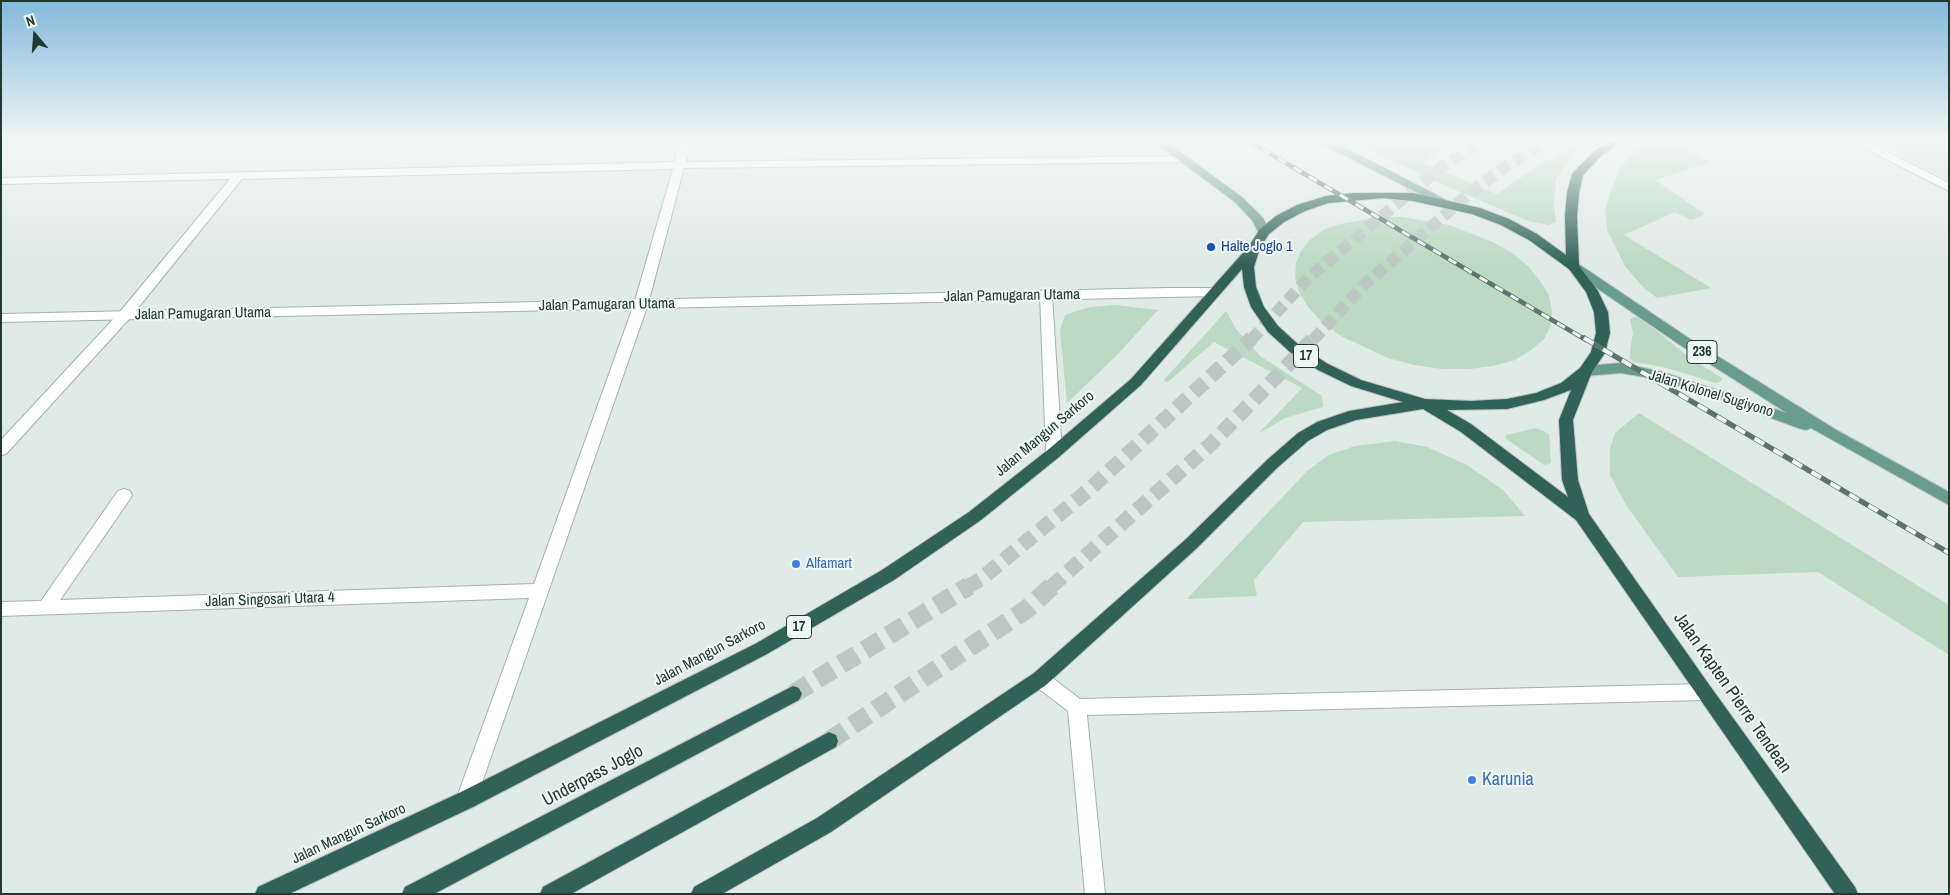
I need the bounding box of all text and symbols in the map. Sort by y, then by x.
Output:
north arrow [10,10,60,60]
text: N [24,11,37,31]
place label: Halte Joglo 1 [1221,238,1293,256]
marker: Halte Joglo 1 [1205,241,1217,253]
street label: Jalan Pamugaran Utama [944,286,1080,306]
street label: Jalan Pamugaran Utama [539,295,675,315]
street label: Jalan Pamugaran Utama [135,304,271,324]
road number: 236 [1687,341,1717,364]
road number: 17 [1294,344,1318,368]
street label: Jalan Kolonel Sugiyono [1647,367,1775,421]
street label: Jalan Mangun Sarkoro [992,387,1098,481]
place label: Alfamart [806,555,852,573]
marker: Alfamart [790,558,802,570]
street label: Jalan Singosari Utara 4 [205,589,335,611]
street label: Jalan Kapten Pierre Tendean [1668,608,1796,778]
street label: Jalan Mangun Sarkoro [651,616,769,690]
road number: 17 [786,616,812,638]
street label: Underpass Joglo [539,740,647,812]
place label: Karunia [1482,769,1534,791]
marker: Karunia [1466,774,1478,786]
street label: Jalan Mangun Sarkoro [289,800,409,868]

